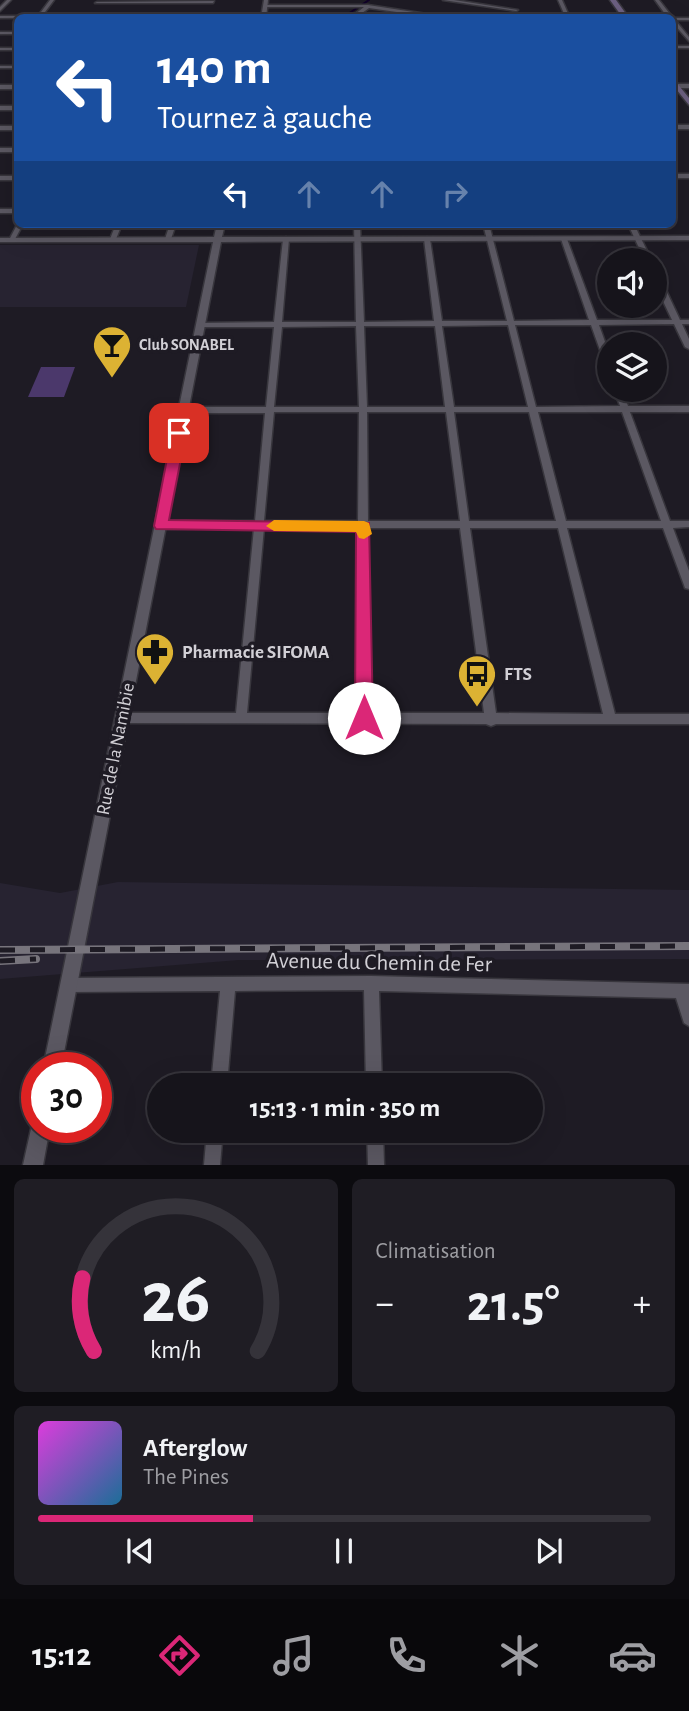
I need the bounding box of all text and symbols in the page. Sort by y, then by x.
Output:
icon: left [42,42,133,133]
text: 140 m [157,44,272,93]
text: Tournez à gauche [157,102,372,134]
icon: left [217,175,255,213]
icon: ahead [290,175,328,213]
icon: ahead [363,175,401,213]
icon: right [436,175,474,213]
map controls [597,248,667,402]
button: sound [597,248,667,318]
bar icon: Club SONABEL [91,324,133,379]
button: layers [597,332,667,402]
place label: Club SONABEL [139,337,234,353]
pin [149,403,209,463]
icon: arrive [160,414,198,452]
pharmacy icon: Pharmacie SIFOMA [134,631,176,686]
place label: Pharmacie SIFOMA [182,643,330,662]
bus stop icon: FTS [456,653,498,708]
place label: FTS [504,665,532,684]
street label: Rue de la Namibie [94,681,138,817]
position arrow [327,681,401,755]
street label: Avenue du Chemin de Fer [266,950,493,976]
speed limit sign: 30 [21,1052,112,1143]
text: 15:13 · 1 min · 350 m [250,1095,440,1121]
text: Climatisation [376,1240,496,1263]
text: 26 [141,1264,210,1337]
text: 21.5° [467,1278,560,1330]
text: − [376,1285,394,1323]
text: + [633,1285,651,1323]
text: km/h [150,1338,202,1363]
text: Afterglow [143,1435,247,1461]
text: The Pines [143,1466,229,1489]
icon: previous [121,1532,159,1570]
icon: pause [325,1532,363,1570]
icon: next [530,1532,568,1570]
icon: directions [155,1631,204,1680]
icon: music [269,1631,318,1680]
icon: phone [382,1631,431,1680]
icon: climate [495,1631,544,1680]
icon: car [608,1631,657,1680]
text: 15:12 [32,1639,91,1671]

